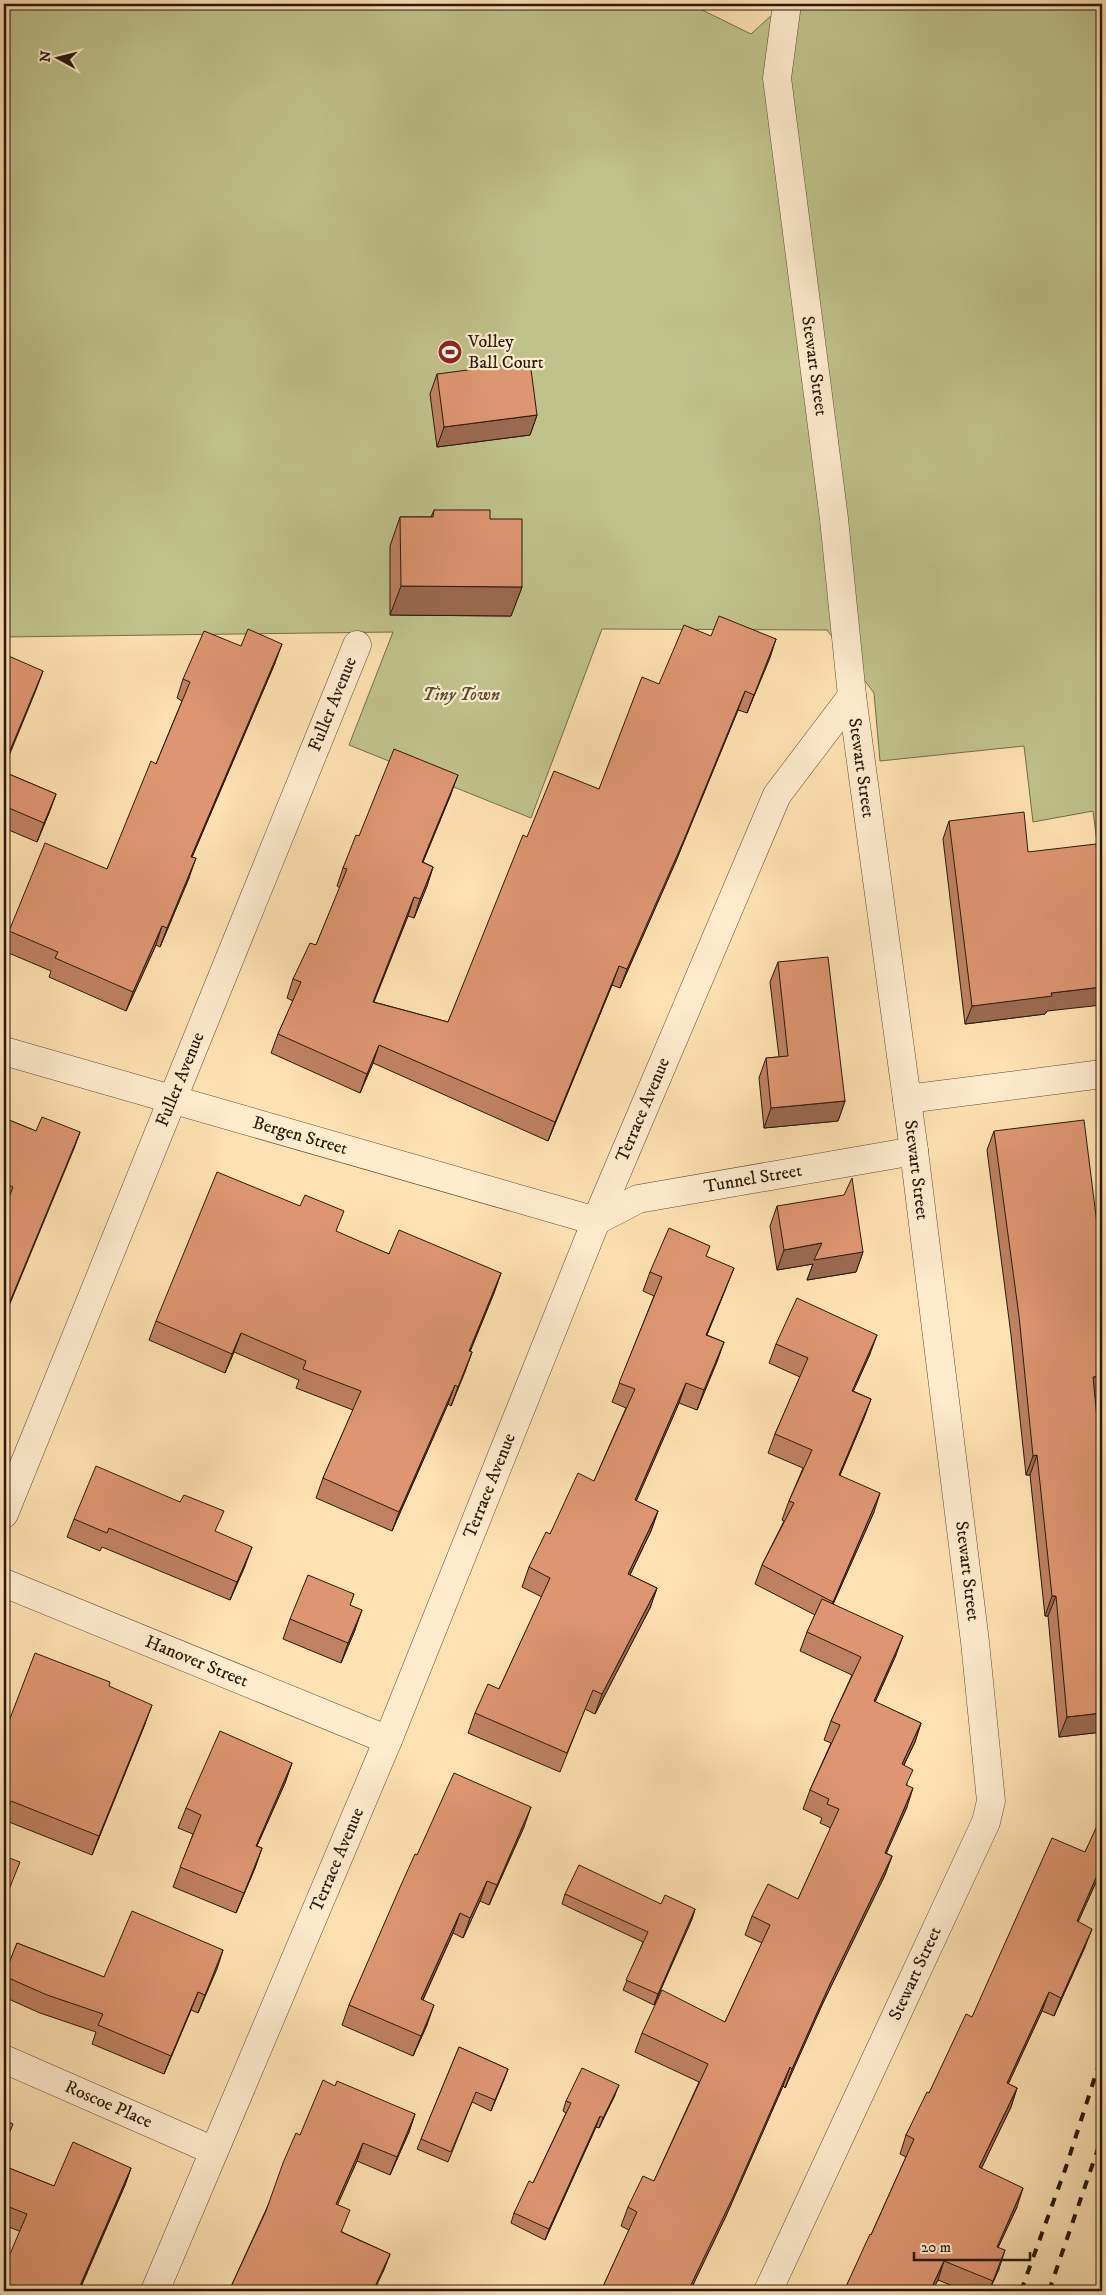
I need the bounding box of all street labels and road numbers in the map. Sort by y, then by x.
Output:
street label: Stewart Street [796,315,832,418]
street label: Fuller Avenue [304,654,362,755]
street label: Stewart Street [843,717,879,820]
street label: Fuller Avenue [152,1029,210,1130]
street label: Terrace Avenue [611,1054,675,1166]
street label: Bergen Street [250,1112,350,1160]
street label: Stewart Street [899,1119,933,1222]
street label: Tunnel Street [702,1160,804,1198]
street label: Terrace Avenue [459,1430,521,1542]
street label: Stewart Street [950,1520,984,1623]
street label: Hanover Street [142,1631,252,1693]
street label: Terrace Avenue [305,1804,369,1916]
street label: Stewart Street [884,1923,947,2024]
street label: Roscoe Place [61,2076,156,2134]

